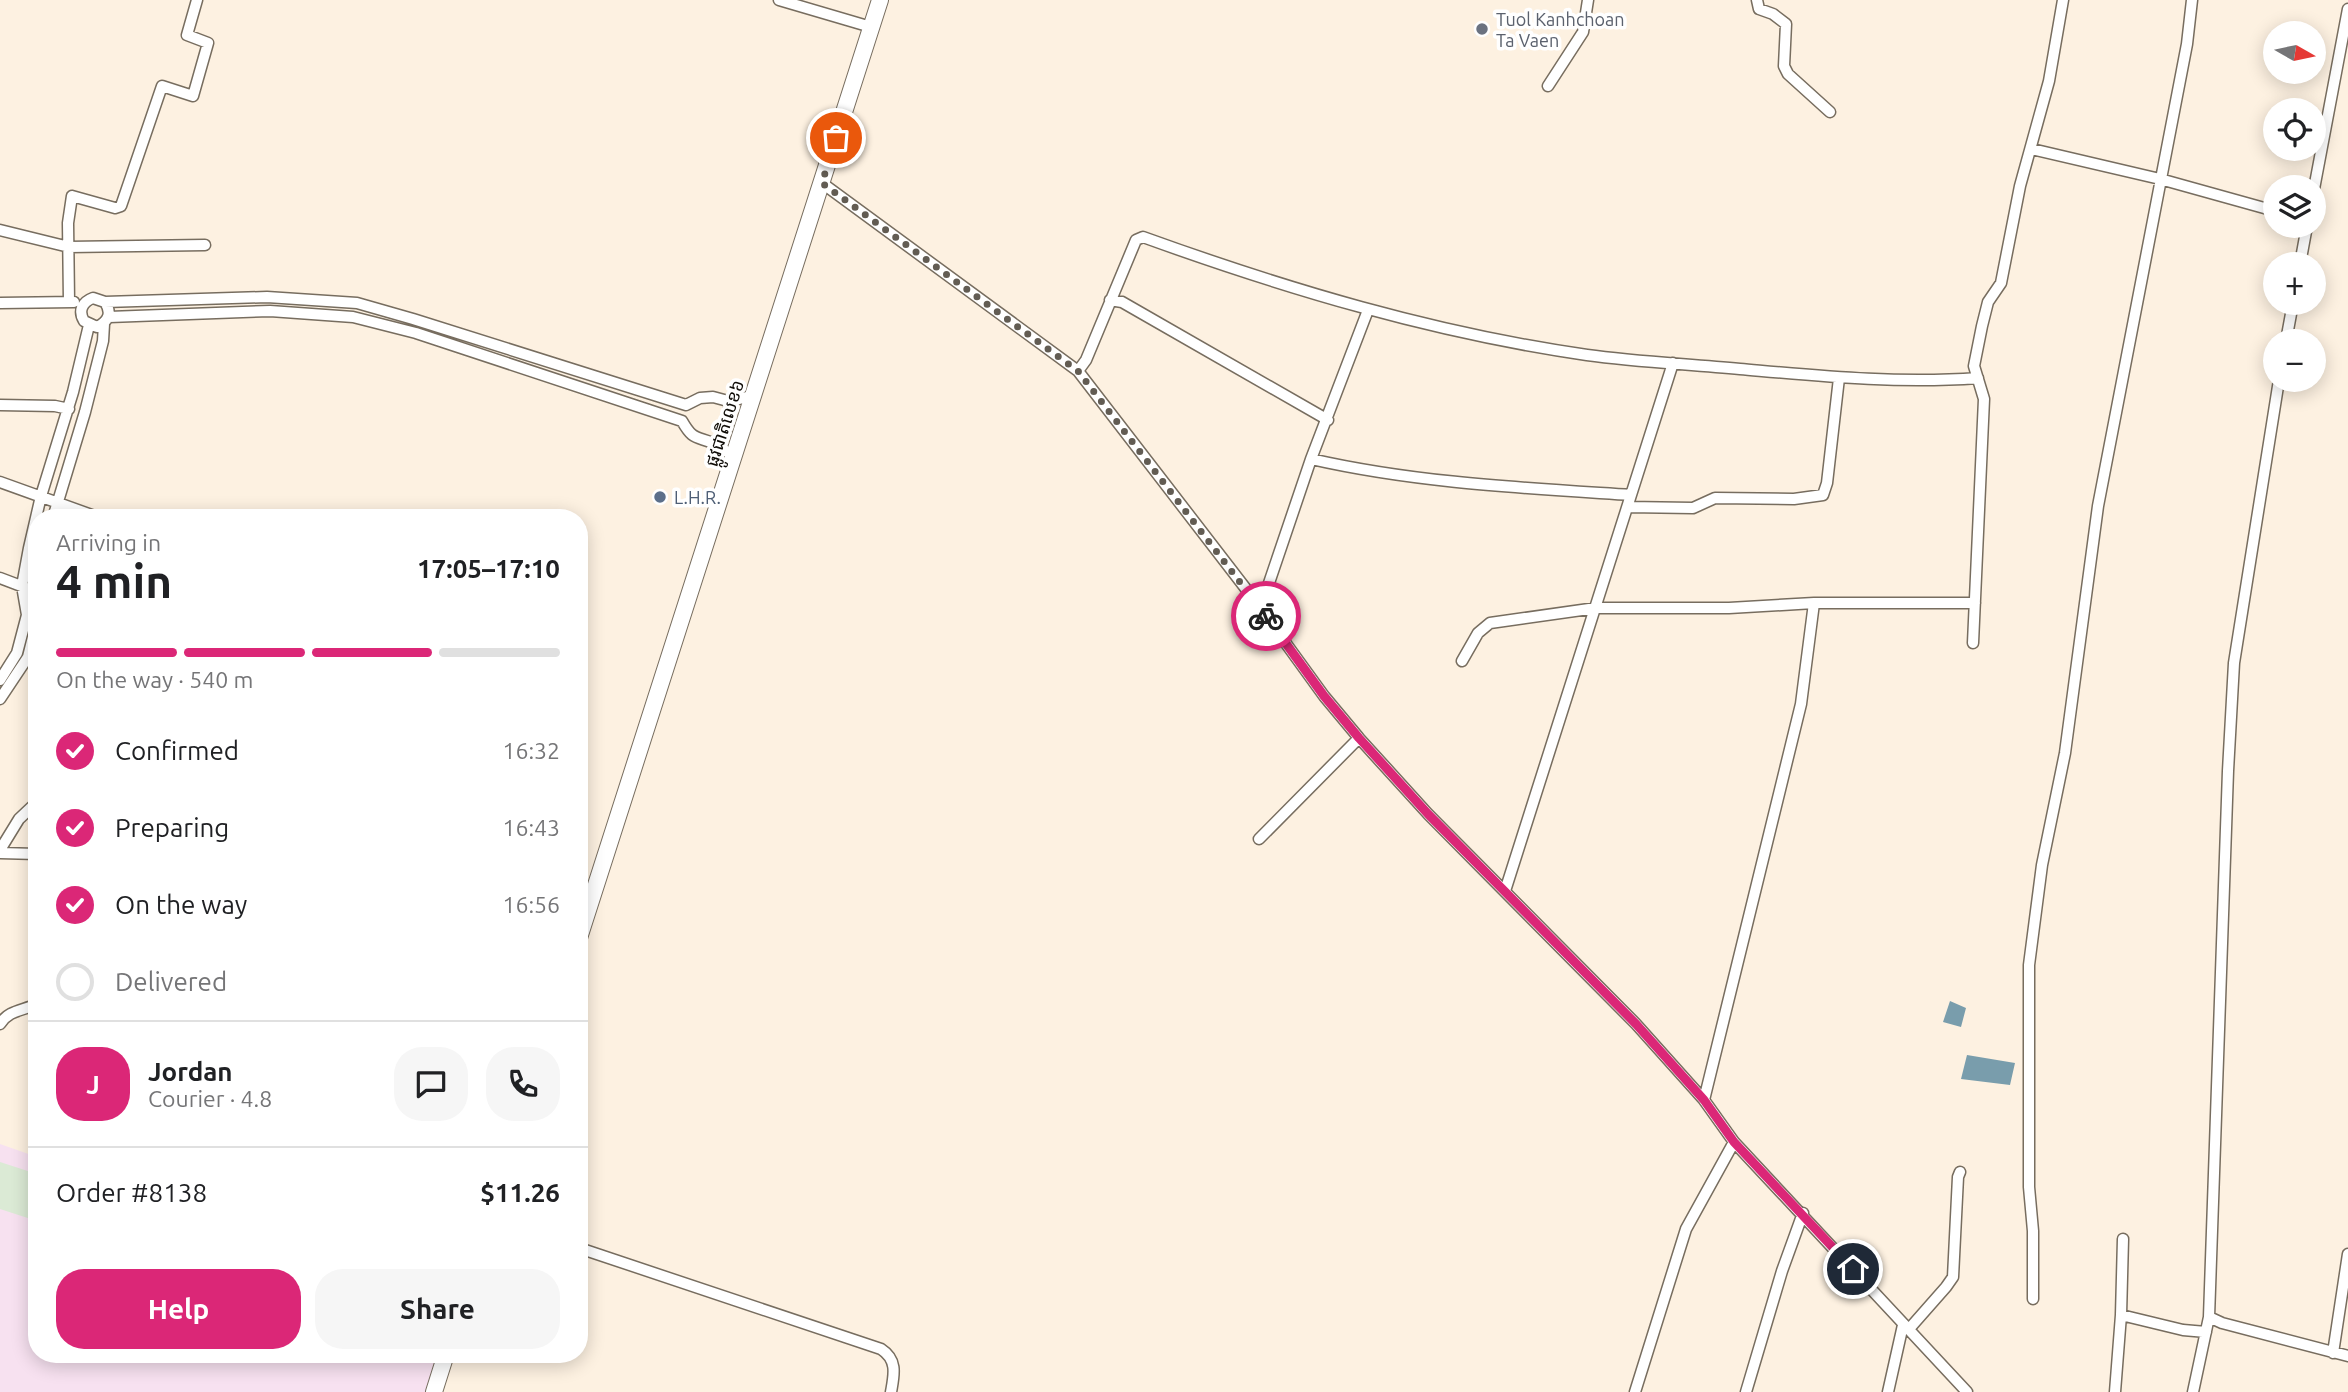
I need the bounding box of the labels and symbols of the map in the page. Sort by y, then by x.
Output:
place label: Tuol Kanhchoan Ta Vaen [1496,9,1625,50]
marker: Tuol Kanhchoan Ta Vaen [1474,21,1490,37]
north arrow [2263,21,2326,84]
pin [806,108,866,168]
street label: ផ្លូវជាតិលេខ៦ [701,377,754,471]
place label: L.H.R. [674,487,721,507]
marker: L.H.R. [652,489,668,505]
courier [1231,581,1301,651]
pin [1823,1239,1883,1299]

